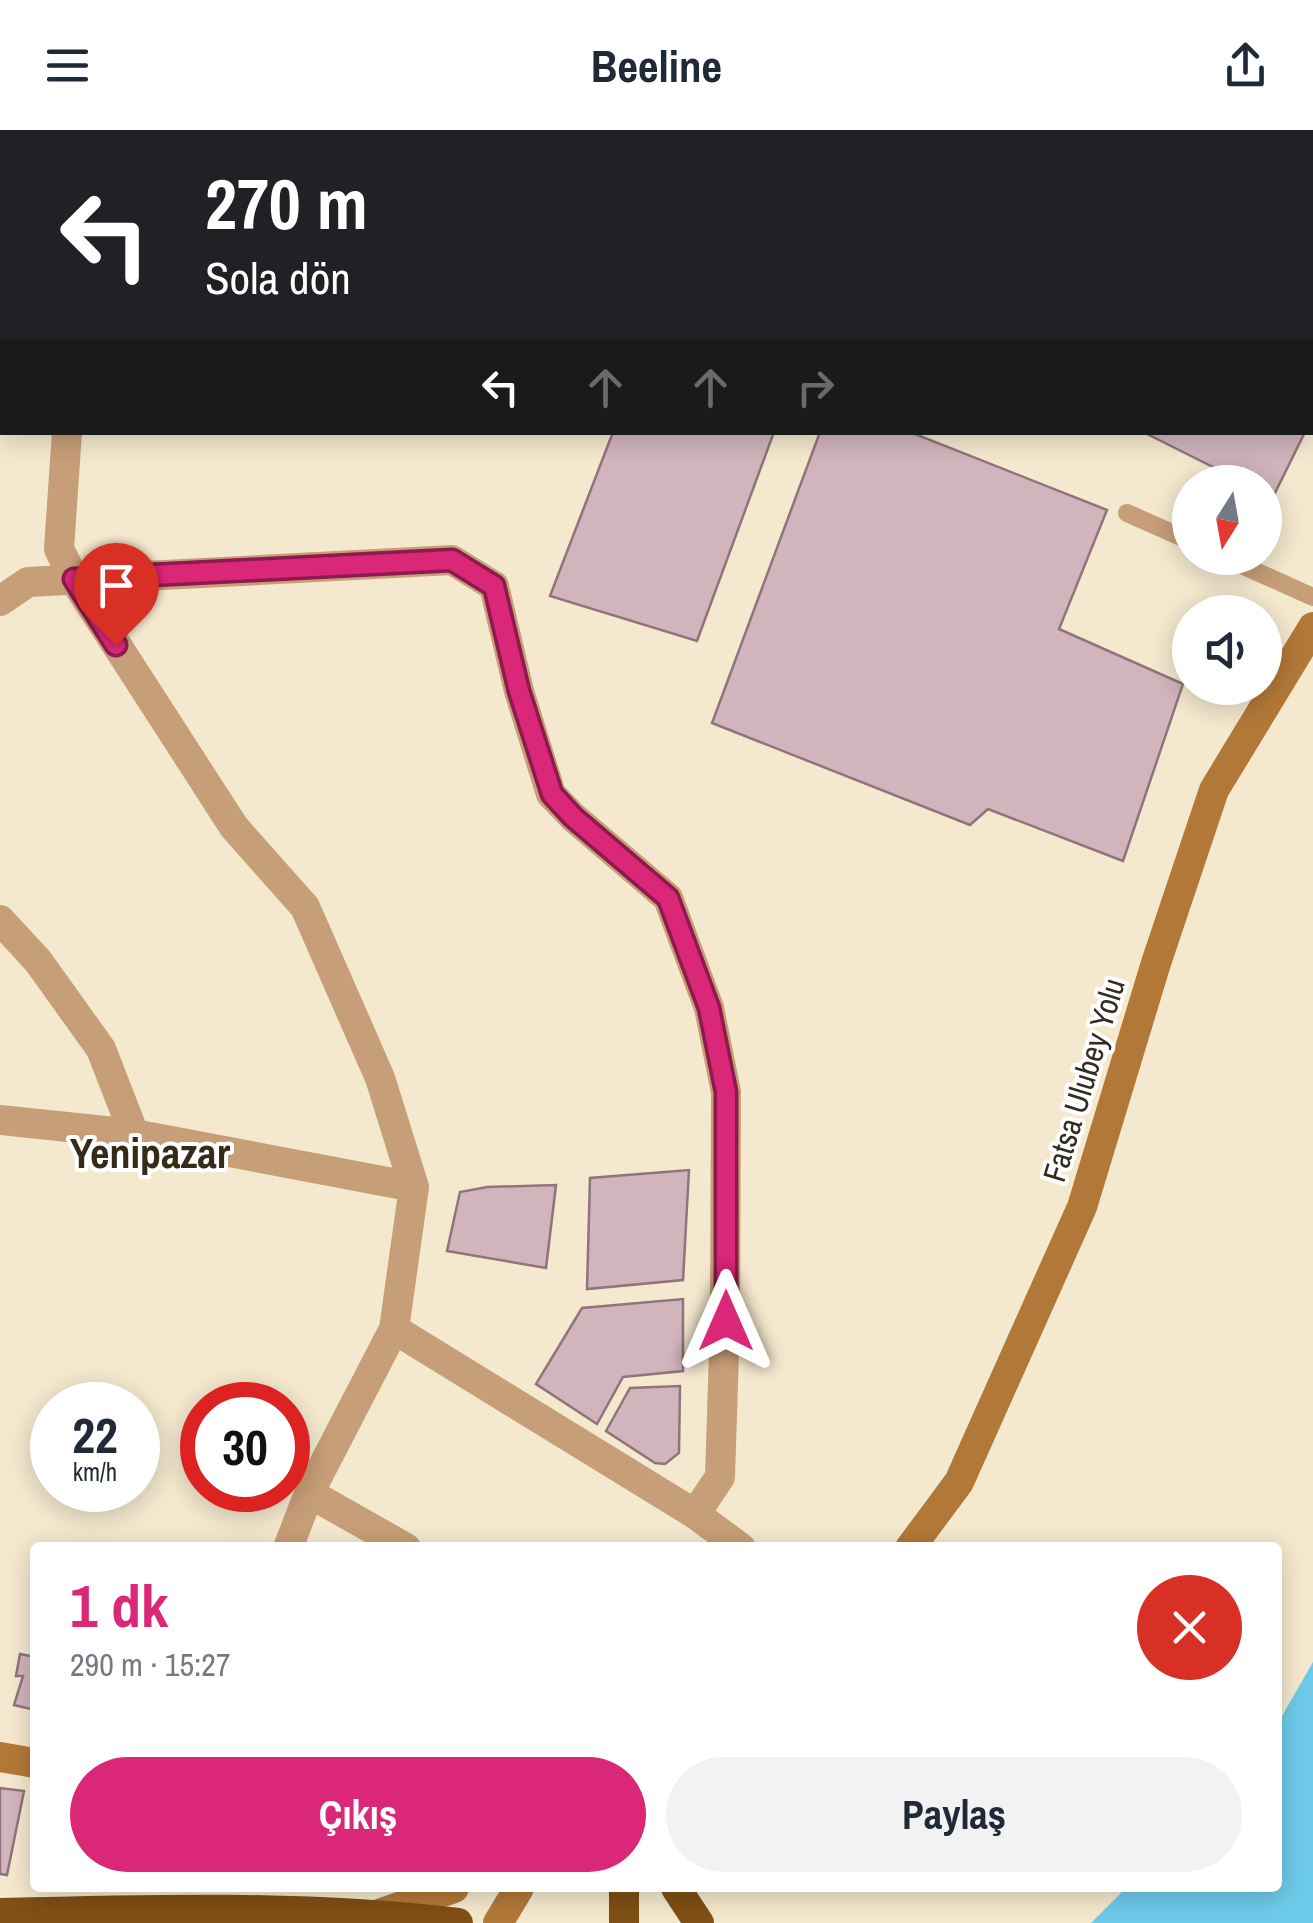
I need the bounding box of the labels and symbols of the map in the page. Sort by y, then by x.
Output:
north arrow [1172,465,1282,575]
pin [74,543,159,646]
street label: Fatsa Ulubey Yolu [1032,973,1135,1187]
district label: Yenipazar [70,1125,231,1181]
position arrow [674,1269,778,1373]
speed limit sign: 30 [180,1382,310,1512]

